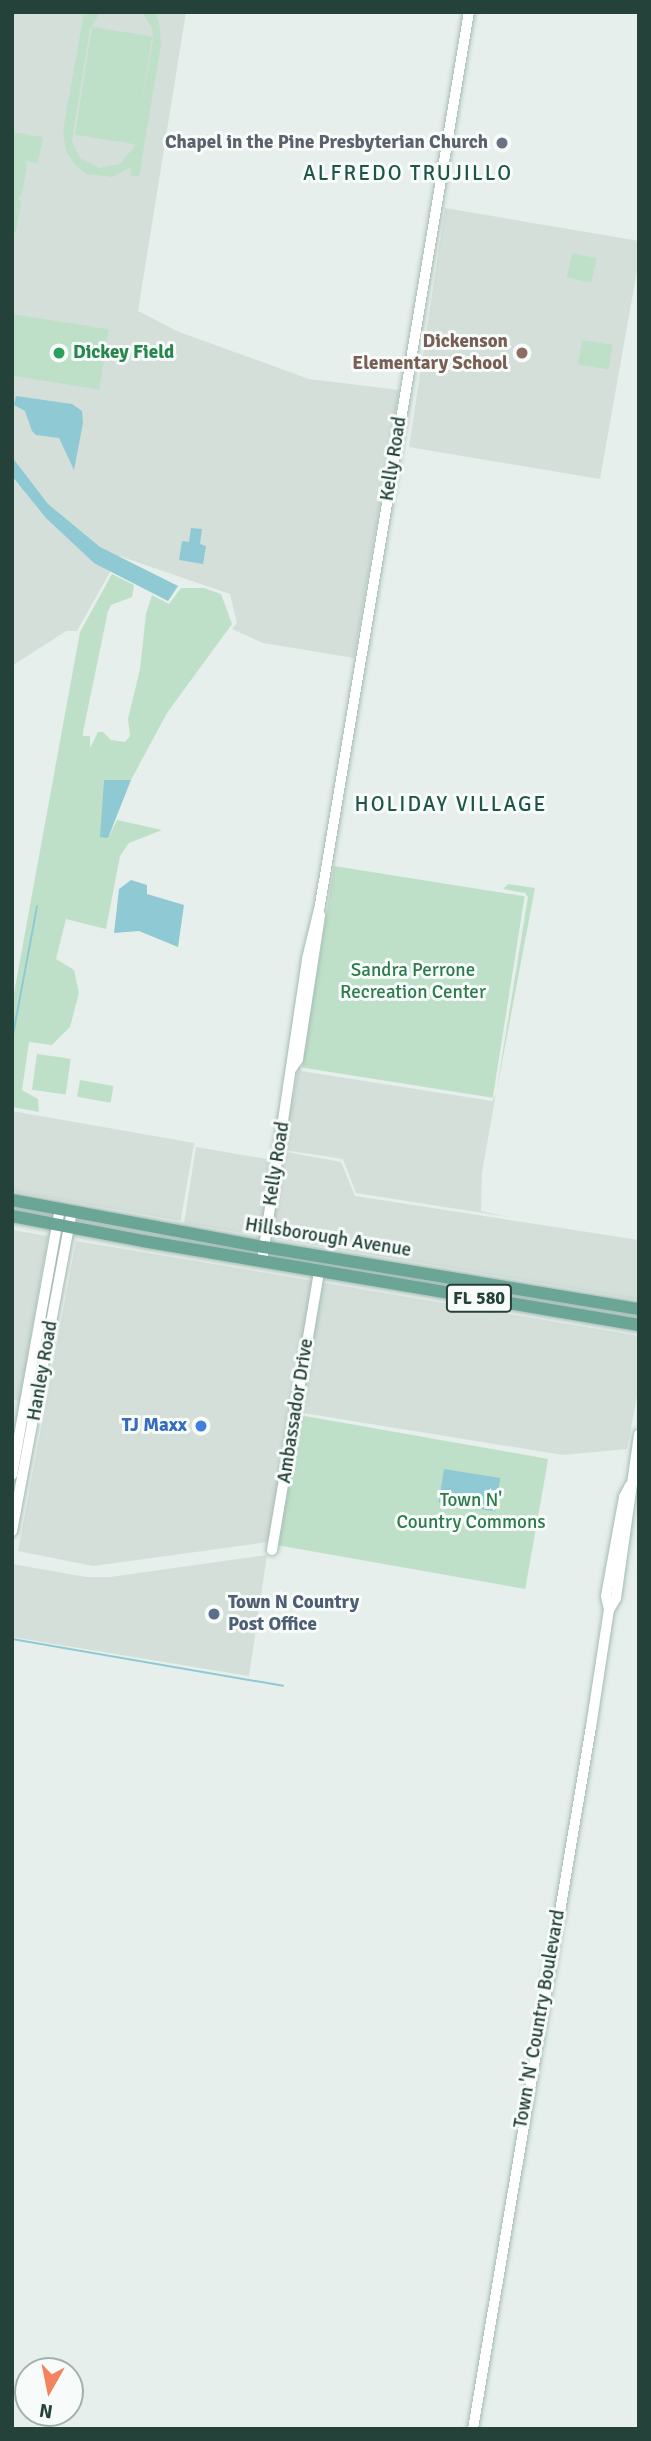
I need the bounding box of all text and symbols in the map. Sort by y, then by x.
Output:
place label: Chapel in the Pine Presbyterian Church [165,132,488,154]
marker: Chapel in the Pine Presbyterian Church [494,135,510,151]
district label: ALFREDO TRUJILLO [305,160,511,186]
place label: Dickenson Elementary School [352,331,508,375]
place label: Dickey Field [73,342,174,364]
marker: Dickey Field [51,345,67,361]
marker: Dickenson Elementary School [514,345,530,361]
street label: Kelly Road [376,415,412,503]
district label: HOLIDAY VILLAGE [356,791,546,817]
park label: Sandra Perrone Recreation Center [340,960,486,1004]
street label: Kelly Road [259,1120,295,1208]
street label: Hillsborough Avenue [243,1214,413,1262]
road number: FL 580 [446,1283,512,1312]
street label: Hanley Road [23,1319,63,1423]
street label: Ambassador Drive [273,1337,319,1485]
place label: TJ Maxx [122,1415,187,1437]
marker: TJ Maxx [193,1418,209,1434]
park label: Town N' Country Commons [396,1490,546,1534]
place label: Town N Country Post Office [228,1592,359,1636]
marker: Town N Country Post Office [206,1606,222,1622]
street label: Town 'N' Country Boulevard [510,1908,570,2130]
north arrow [14,2357,84,2427]
text: N [38,2398,54,2424]

